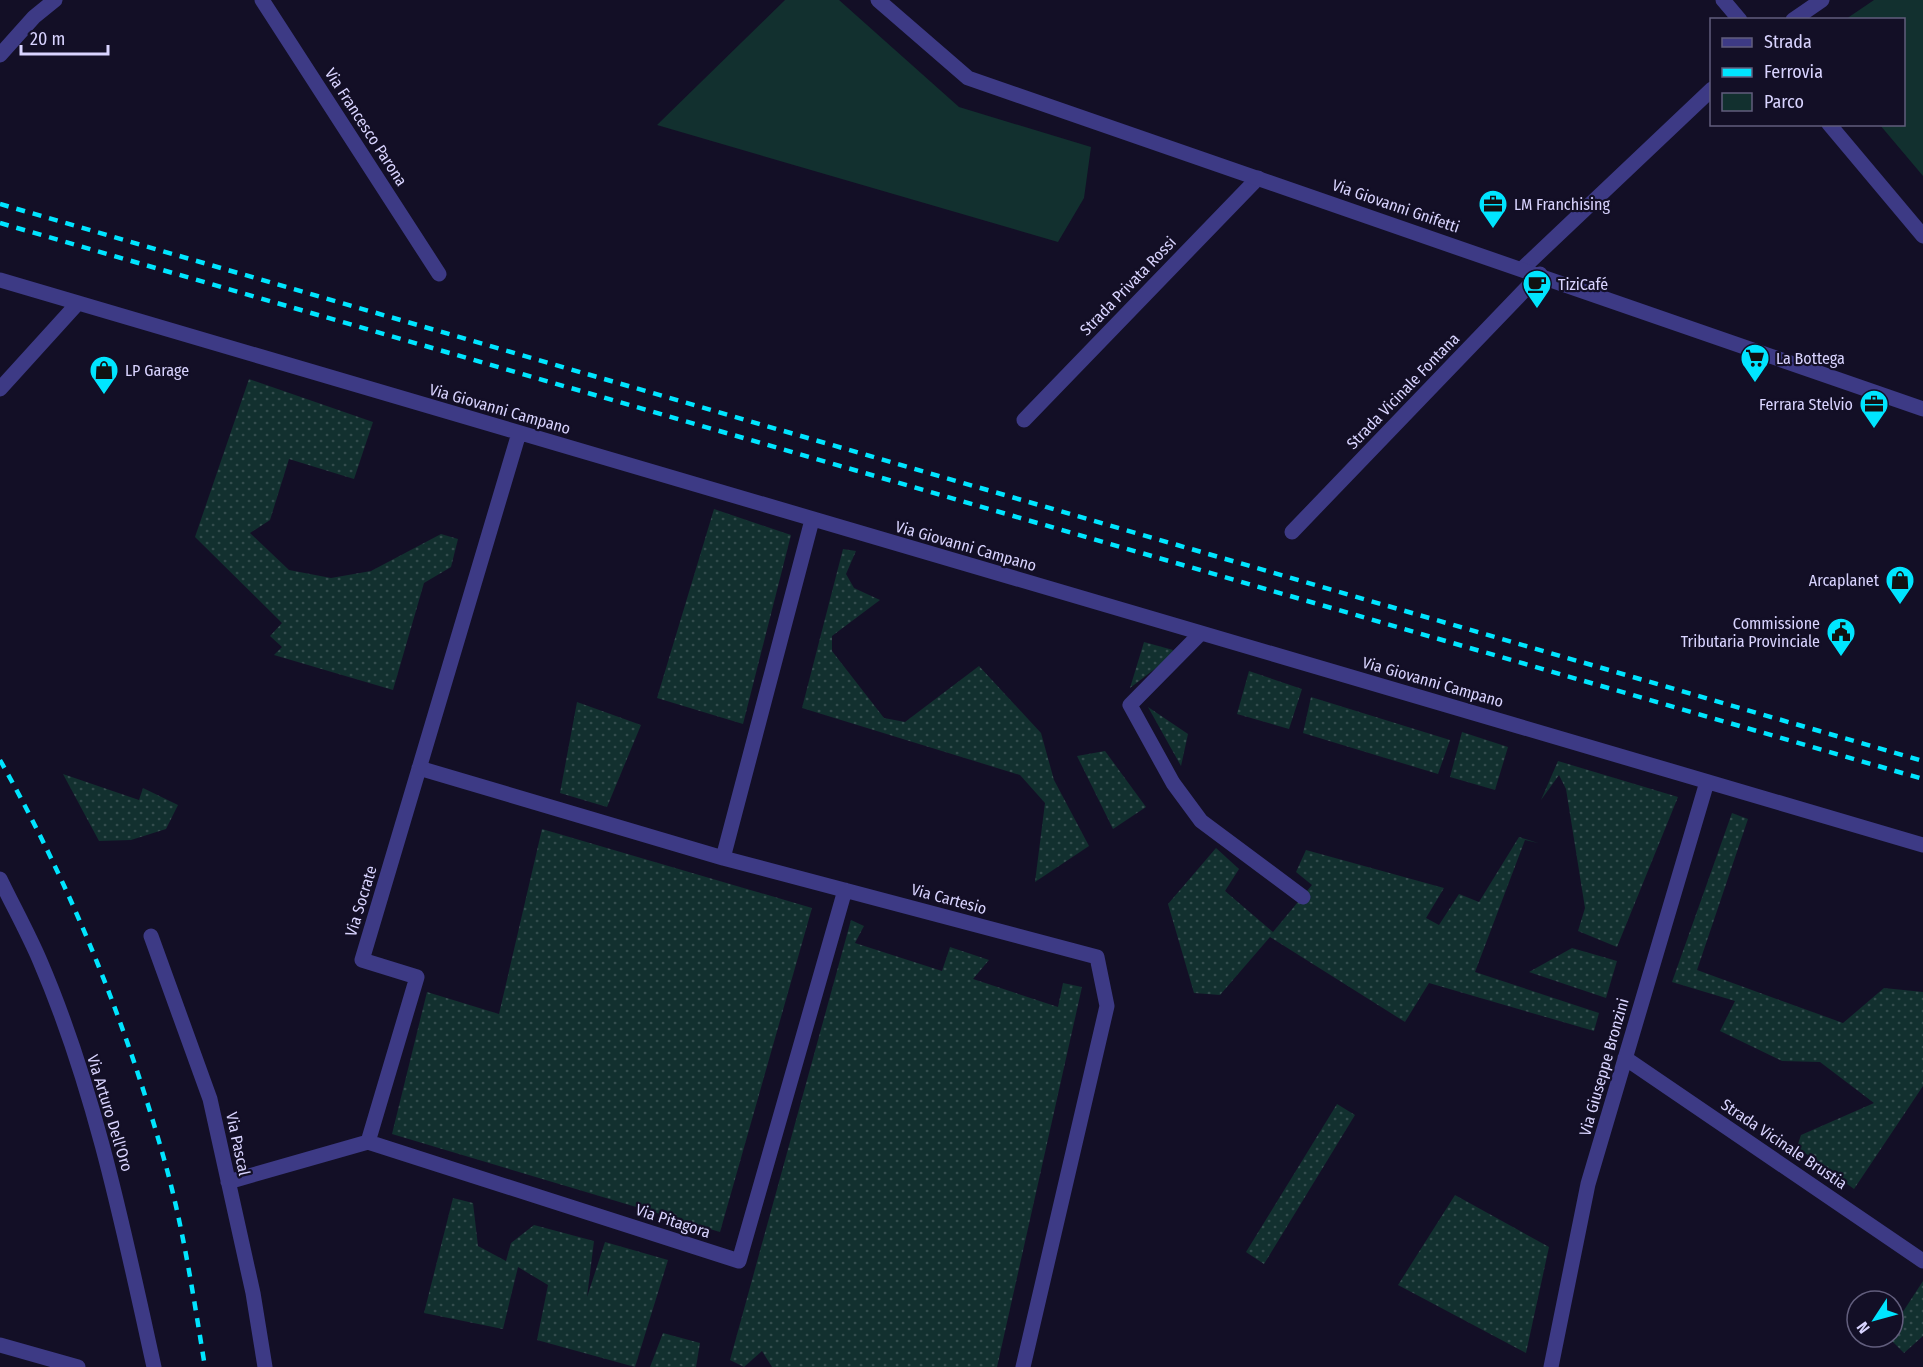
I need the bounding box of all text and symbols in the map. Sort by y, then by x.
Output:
scale bar [21,18,108,56]
legend [1710,18,1905,126]
text: 20 m [30,28,65,50]
text: Strada [1764,31,1812,53]
text: Ferrovia [1764,61,1823,83]
street label: Via Francesco Parona [321,64,411,190]
text: Parco [1764,91,1804,113]
street label: Via Giovanni Gnifetti [1330,175,1462,237]
office icon: LM Franchising [1477,188,1509,230]
place label: LM Franchising [1514,195,1610,214]
street label: Strada Privata Rossi [1076,233,1180,339]
cafe icon: TiziCafé [1521,268,1553,310]
place label: TiziCafé [1558,275,1608,294]
street label: Strada Vicinale Fontana [1343,329,1463,453]
supermarket icon: La Bottega [1739,342,1771,384]
place label: La Bottega [1776,349,1845,368]
shop icon: LP Garage [88,354,120,396]
place label: LP Garage [125,361,189,380]
street label: Via Giovanni Campano [427,380,573,438]
office icon: Ferrara Stelvio [1858,388,1890,430]
place label: Ferrara Stelvio [1759,395,1853,414]
street label: Via Giovanni Campano [893,517,1039,575]
shop icon: Arcaplanet [1884,564,1916,606]
place label: Arcaplanet [1809,571,1880,590]
place label: Commissione Tributaria Provinciale [1681,614,1820,651]
public building icon: Commissione Tributaria Provinciale [1825,616,1857,658]
street label: Via Giovanni Campano [1360,653,1506,711]
street label: Via Socrate [341,863,381,939]
street label: Via Cartesio [909,880,989,918]
street label: Via Giuseppe Bronzini [1575,996,1633,1138]
street label: Via Arturo Dell'Oro [83,1052,137,1174]
street label: Strada Vicinale Brustia [1717,1095,1851,1193]
street label: Via Pascal [222,1110,254,1178]
street label: Via Pitagora [633,1200,713,1242]
north arrow [1845,1289,1905,1349]
text: N [1853,1318,1874,1337]

